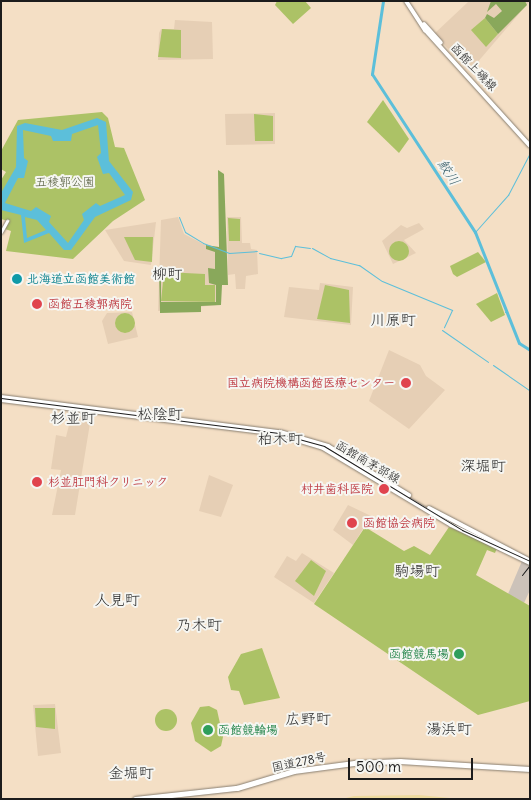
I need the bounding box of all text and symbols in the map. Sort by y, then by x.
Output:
street label: 函館上磯線 [448,40,500,94]
water label: 鮫川 [434,156,464,188]
park label: 五稜郭公園 [35,175,95,189]
district label: 柳町 [152,265,182,283]
place label: 北海道立函館美術館 [27,272,135,286]
marker: 北海道立函館美術館 [11,273,23,285]
marker: 函館五稜郭病院 [30,297,44,311]
place label: 函館五稜郭病院 [48,297,132,311]
district label: 川原町 [371,311,415,329]
place label: 国立病院機構函館医療センター [227,376,395,390]
marker: 国立病院機構函館医療センター [399,376,413,390]
district label: 松陰町 [138,405,182,423]
district label: 杉並町 [51,409,95,427]
district label: 柏木町 [258,430,302,448]
street label: 函館南茅部線 [333,438,403,486]
district label: 深堀町 [461,457,505,475]
marker: 杉並肛門科クリニック [30,475,44,489]
place label: 杉並肛門科クリニック [48,475,168,489]
place label: 村井歯科医院 [301,482,373,496]
marker: 村井歯科医院 [377,482,391,496]
marker: 函館協会病院 [345,516,359,530]
place label: 函館協会病院 [363,516,435,530]
district label: 駒場町 [395,562,439,580]
district label: 人見町 [95,591,139,609]
district label: 乃木町 [177,616,221,634]
place label: 函館競馬場 [389,647,449,661]
marker: 函館競馬場 [453,648,465,660]
district label: 広野町 [286,710,330,728]
district label: 湯浜町 [427,720,471,738]
place label: 函館競輪場 [218,723,278,737]
marker: 函館競輪場 [202,724,214,736]
scale bar [351,748,476,780]
street label: 国道278号 [270,749,328,775]
text: 500 m [356,757,401,776]
district label: 金堀町 [109,764,153,782]

